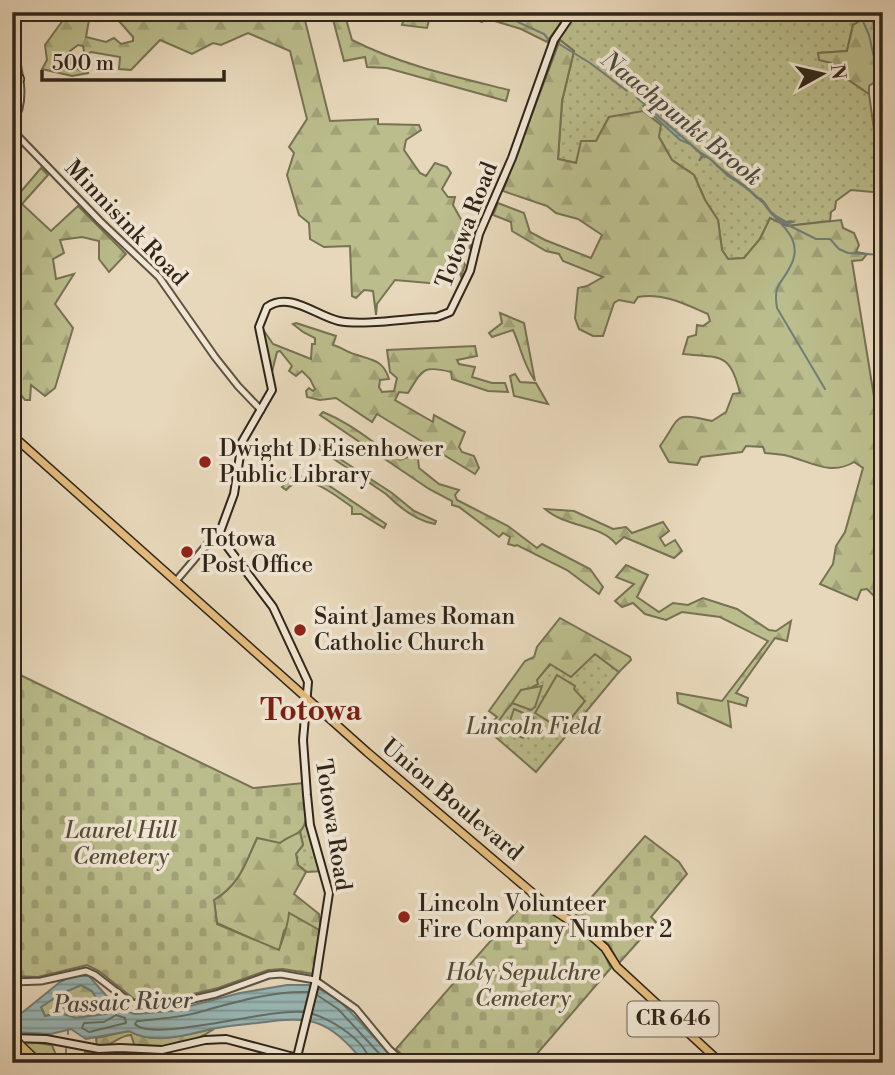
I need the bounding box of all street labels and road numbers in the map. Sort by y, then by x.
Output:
street label: Minnisink Road [59,154,193,292]
street label: Totowa Road [430,158,504,292]
street label: Union Boulevard [376,733,528,867]
street label: Totowa Road [309,757,357,893]
road number: CR 646 [628,1002,718,1036]

